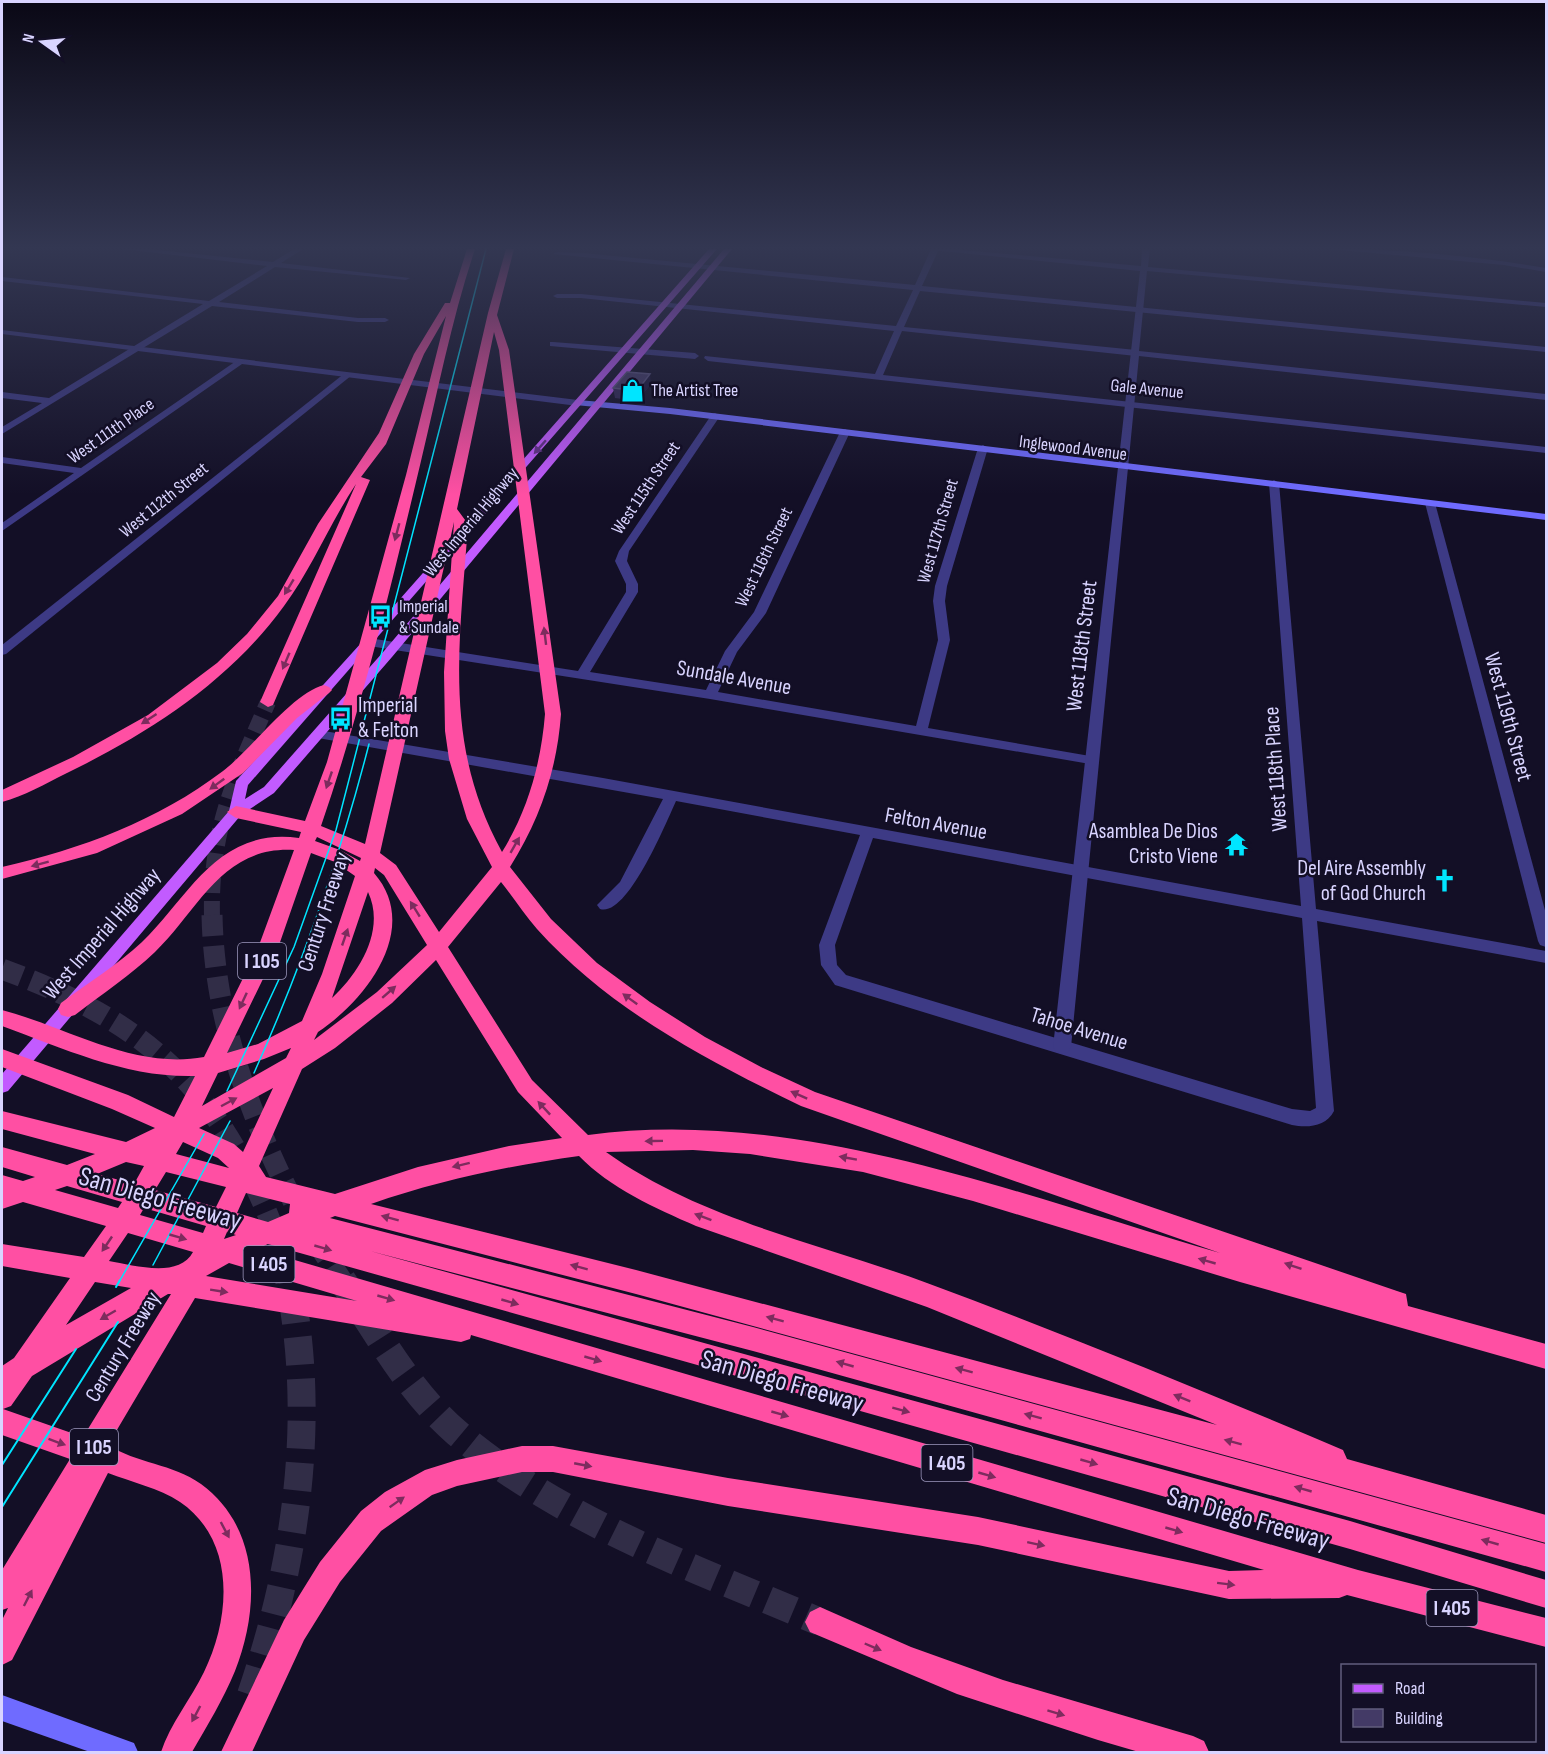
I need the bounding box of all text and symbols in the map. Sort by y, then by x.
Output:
north arrow [12,12,72,72]
text: N [19,32,39,45]
street label: Gale Avenue [1109,375,1185,403]
shop icon: The Artist Tree [620,377,646,403]
place label: The Artist Tree [651,380,738,401]
street label: West 111th Place [64,394,158,468]
street label: Inglewood Avenue [1018,431,1128,465]
street label: West 115th Street [607,437,685,538]
one-way arrow [534,439,547,454]
street label: West 112th Street [116,458,213,542]
street label: West Imperial Highway [419,463,523,581]
street label: West 117th Street [913,476,963,586]
street label: West 116th Street [731,503,797,610]
one-way arrow [392,522,402,541]
one-way arrow [284,579,295,595]
street label: West 118th Street [1061,579,1103,713]
place label: Imperial & Sundale [399,596,459,638]
bus stop icon: Imperial & Sundale [368,603,394,629]
one-way arrow [540,627,549,646]
street label: West 119th Street [1478,650,1538,785]
one-way arrow [281,653,291,671]
street label: Sundale Avenue [675,655,793,701]
place label: Imperial & Felton [358,692,419,744]
bus stop icon: Imperial & Felton [327,705,353,731]
street label: West 118th Place [1258,706,1294,832]
one-way arrow [141,713,157,725]
one-way arrow [323,771,333,789]
one-way arrow [210,778,226,790]
street label: Felton Avenue [883,802,989,846]
place label: Asamblea De Dios Cristo Viene [1088,818,1218,870]
temple icon: Asamblea De Dios Cristo Viene [1223,831,1249,857]
one-way arrow [510,836,520,853]
street label: Century Freeway [292,848,356,975]
place label: Del Aire Assembly of God Church [1297,855,1426,907]
one-way arrow [31,860,49,869]
street label: West Imperial Highway [37,862,167,1006]
church icon: Del Aire Assembly of God Church [1431,868,1457,894]
one-way arrow [410,901,421,917]
one-way arrow [341,928,350,946]
road number: I 105 [238,943,286,979]
one-way arrow [381,986,396,999]
one-way arrow [238,992,247,1009]
one-way arrow [622,993,638,1005]
street label: Tahoe Avenue [1027,1001,1131,1057]
one-way arrow [789,1090,807,1100]
one-way arrow [220,1097,237,1107]
one-way arrow [537,1100,551,1115]
one-way arrow [644,1136,663,1146]
one-way arrow [838,1153,857,1162]
street label: San Diego Freeway [75,1161,245,1237]
one-way arrow [452,1161,470,1171]
one-way arrow [693,1212,711,1222]
one-way arrow [381,1213,399,1223]
one-way arrow [170,1233,188,1242]
one-way arrow [102,1236,113,1252]
one-way arrow [314,1244,332,1254]
road number: I 405 [244,1246,294,1282]
one-way arrow [1198,1255,1217,1265]
one-way arrow [1284,1261,1302,1271]
one-way arrow [570,1262,588,1272]
street label: Century Freeway [79,1286,167,1407]
one-way arrow [210,1287,229,1296]
one-way arrow [377,1294,395,1303]
one-way arrow [501,1298,519,1307]
one-way arrow [100,1310,117,1320]
one-way arrow [766,1314,784,1324]
street label: San Diego Freeway [697,1344,867,1420]
one-way arrow [584,1355,602,1364]
one-way arrow [836,1359,854,1369]
one-way arrow [954,1364,973,1374]
one-way arrow [1172,1393,1190,1403]
one-way arrow [892,1406,910,1415]
one-way arrow [771,1410,789,1419]
one-way arrow [1024,1410,1043,1420]
road number: I 105 [70,1429,118,1465]
one-way arrow [48,1437,66,1447]
one-way arrow [1224,1437,1242,1446]
road number: I 405 [922,1445,972,1481]
one-way arrow [1080,1458,1098,1467]
one-way arrow [573,1461,592,1470]
one-way arrow [978,1471,996,1480]
street label: San Diego Freeway [1163,1481,1333,1557]
one-way arrow [1294,1484,1312,1493]
one-way arrow [388,1496,404,1508]
one-way arrow [220,1522,230,1539]
one-way arrow [1166,1526,1184,1535]
one-way arrow [1481,1537,1499,1546]
one-way arrow [1026,1539,1045,1549]
one-way arrow [1217,1579,1236,1589]
one-way arrow [23,1589,33,1606]
road number: I 405 [1426,1590,1478,1626]
one-way arrow [864,1642,882,1652]
legend [1341,1664,1536,1742]
text: Road [1395,1678,1425,1699]
one-way arrow [191,1706,201,1723]
text: Building [1395,1708,1443,1729]
one-way arrow [1047,1709,1065,1719]

